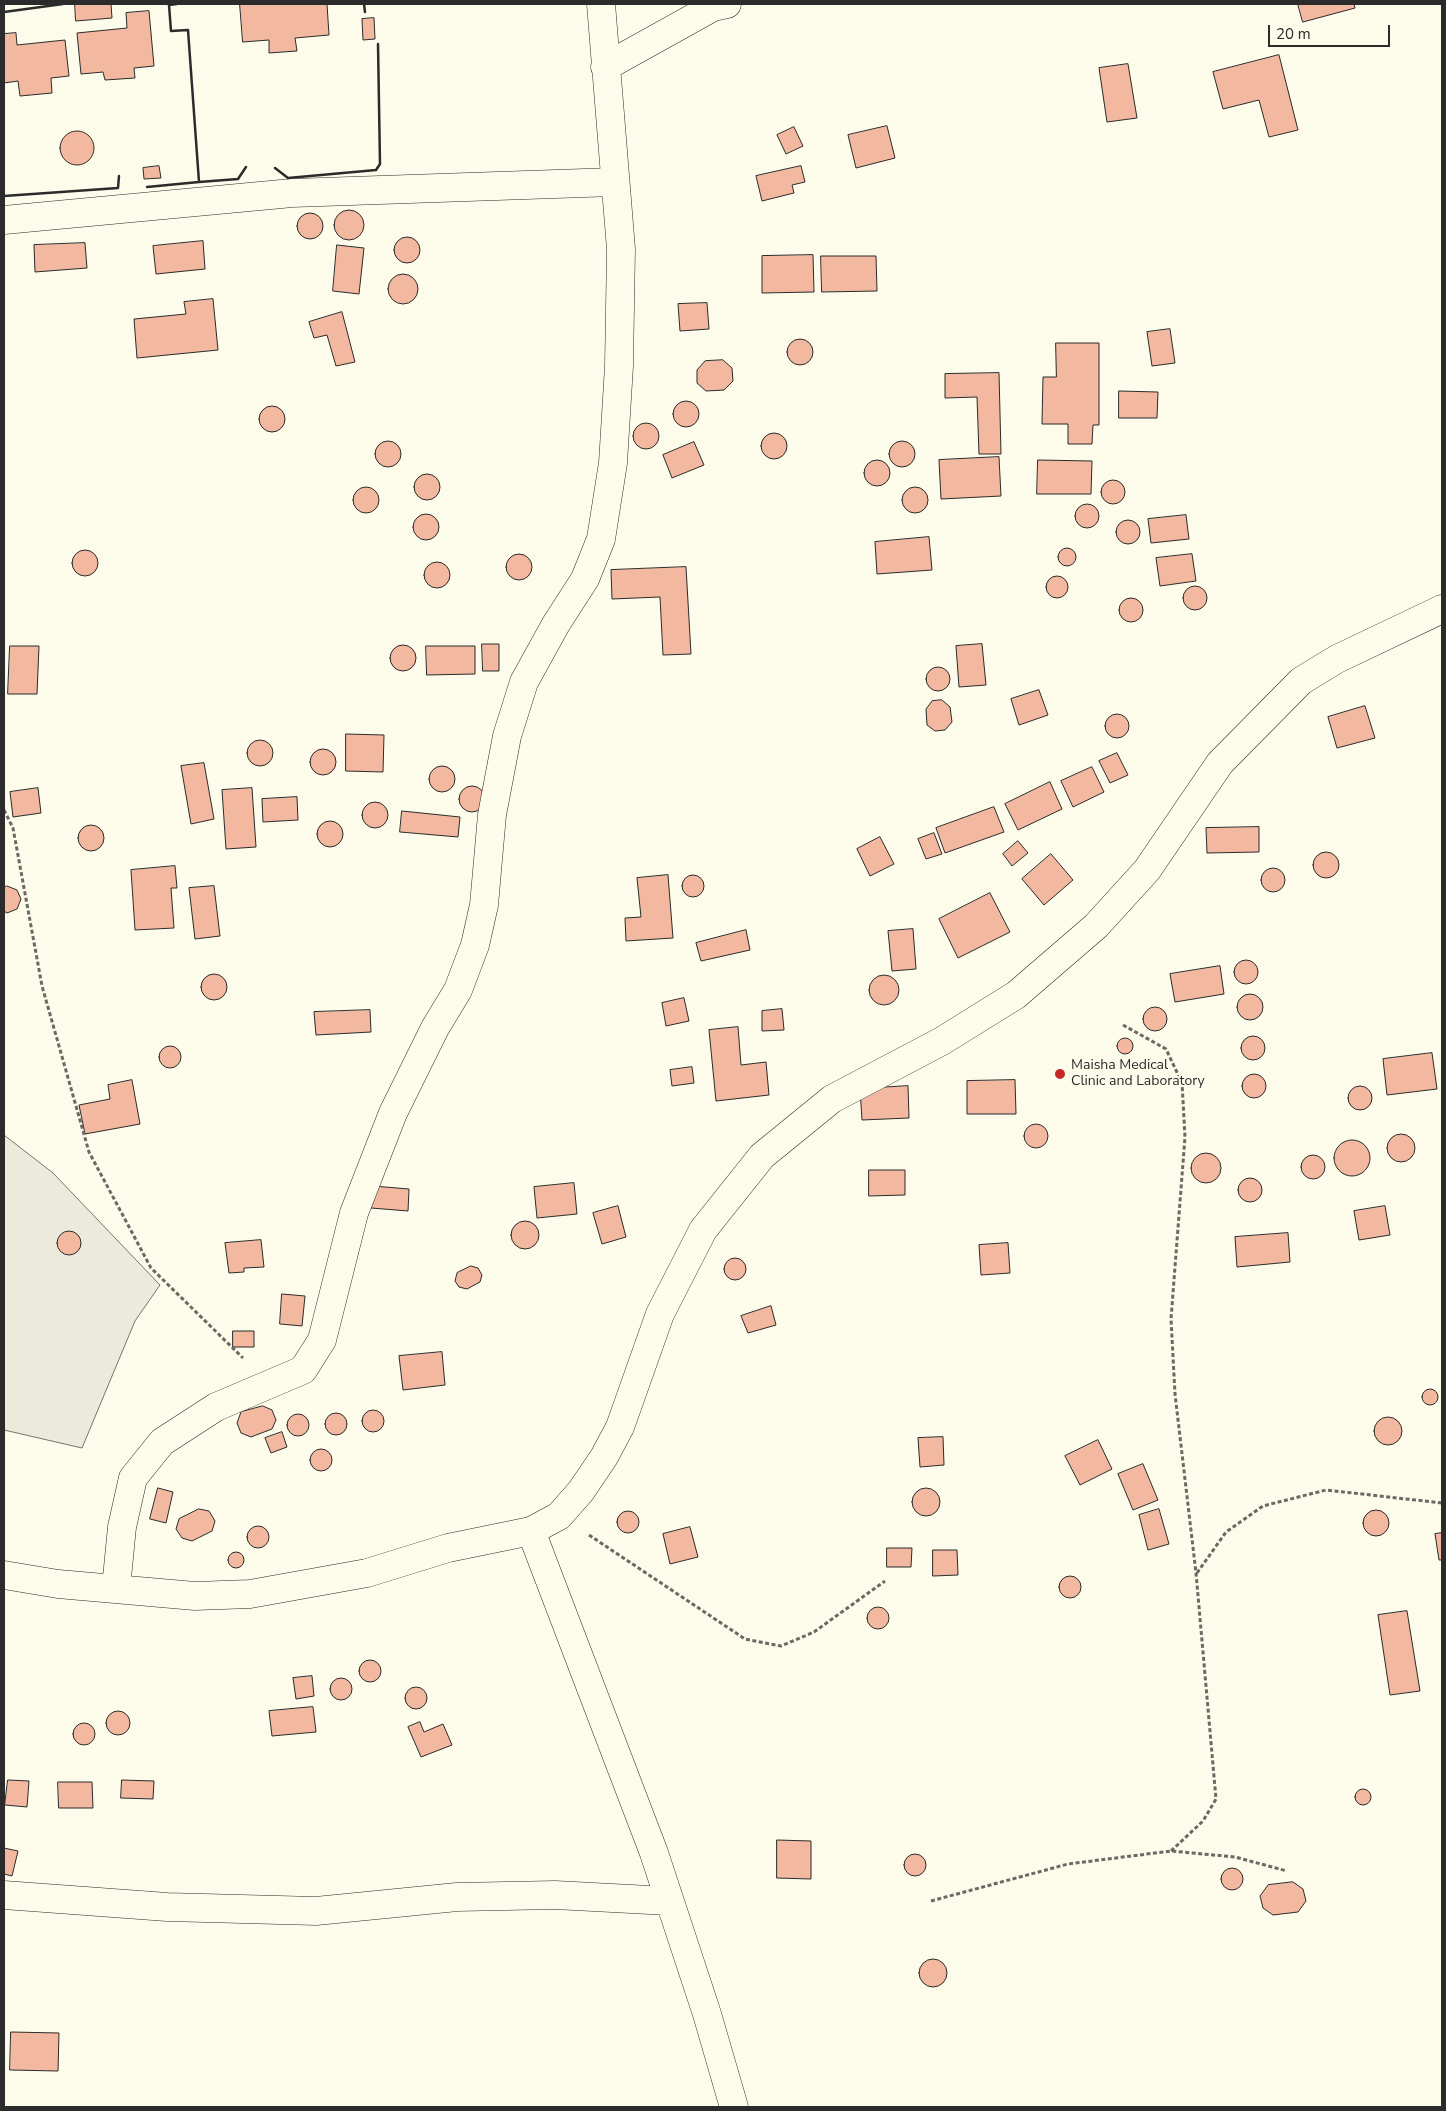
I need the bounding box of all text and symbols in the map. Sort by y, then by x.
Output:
scale bar [1271,15,1394,47]
text: 20 m [1276,24,1311,44]
place label: Maisha Medical Clinic and Laboratory [1071,1058,1205,1090]
marker: Maisha Medical Clinic and Laboratory [1053,1067,1067,1081]

